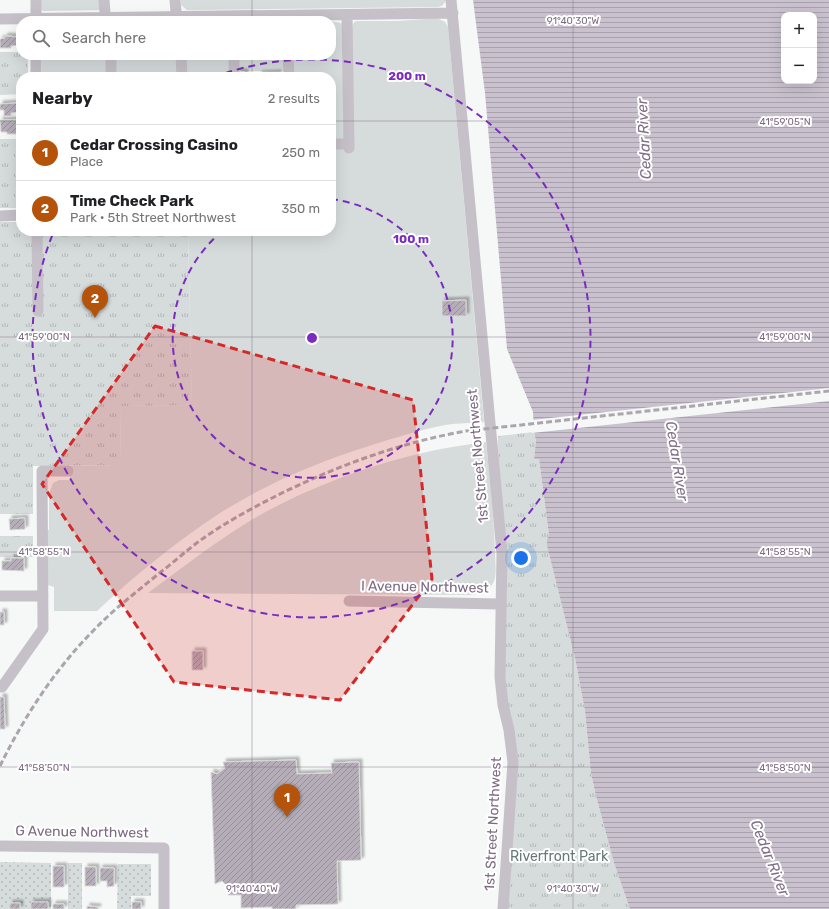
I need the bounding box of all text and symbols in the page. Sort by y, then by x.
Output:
map controls [781,12,817,84]
button: + [781,12,817,48]
text: 91°40'30"W [547,15,599,27]
search box [16,16,336,60]
icon: search [30,27,52,49]
text: Search here [62,29,146,47]
button: − [781,48,817,84]
text: 200 m [388,69,426,83]
text: Nearby [32,88,93,108]
text: 2 results [268,91,320,106]
water label: Cedar River [633,97,655,180]
text: 41°59'05"N [759,116,811,128]
text: Cedar Crossing Casino [70,136,238,154]
text: 1 [42,145,48,160]
text: 250 m [282,145,320,160]
text: Place [70,154,103,169]
text: Time Check Park [70,192,194,210]
text: 2 [41,201,49,216]
text: 350 m [281,201,320,216]
text: Park · 5th Street Northwest [70,210,236,225]
text: 100 m [393,232,429,246]
pin: 2 [82,285,108,318]
text: 41°59'00"N [18,331,70,343]
centre of rings [305,331,319,345]
text: 41°59'00"N [759,331,811,343]
street label: 1st Street Northwest [464,388,492,524]
water label: Cedar River [662,420,692,504]
text: 41°58'55"N [18,546,70,558]
text: 41°58'55"N [759,546,811,558]
your location [511,548,531,568]
street label: I Avenue Northwest [361,577,490,597]
street label: 1st Street Northwest [481,756,505,892]
text: 41°58'50"N [18,762,70,774]
text: 41°58'50"N [759,762,811,774]
pin: 1 [274,784,300,817]
water label: Cedar River [747,817,794,900]
street label: G Avenue Northwest [15,822,149,842]
park label: Riverfront Park [510,848,609,865]
text: 91°40'40"W [226,883,278,895]
text: 91°40'30"W [547,883,599,895]

